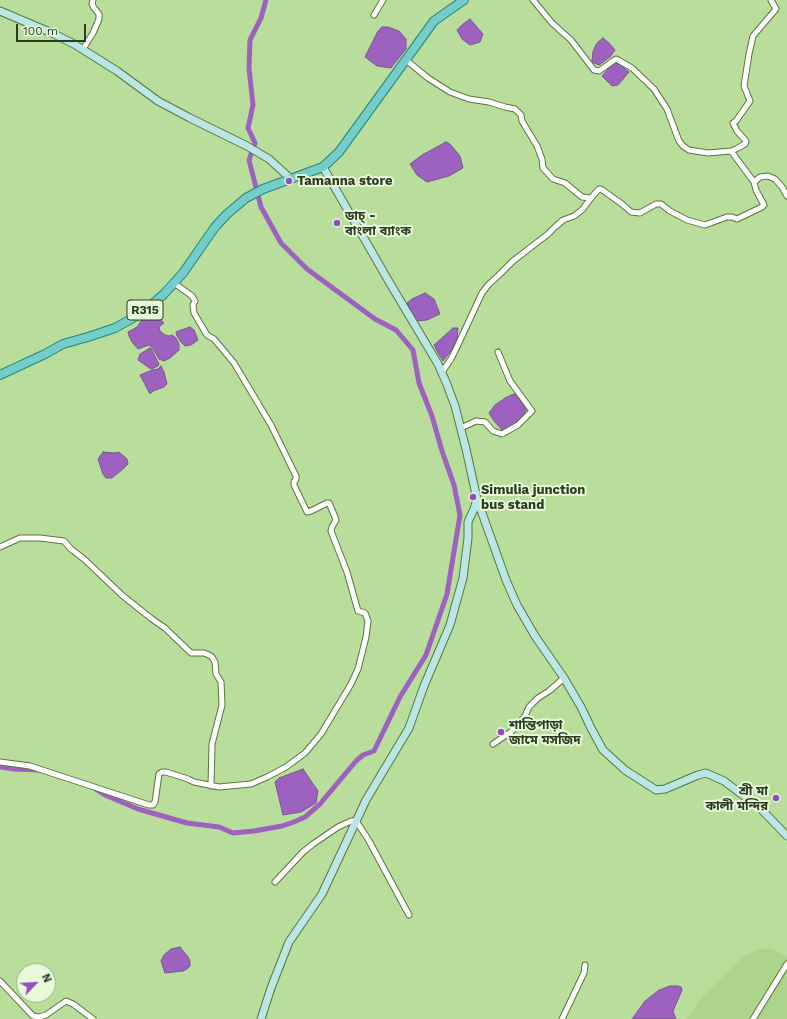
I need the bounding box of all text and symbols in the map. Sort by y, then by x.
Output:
scale bar [18,16,88,42]
text: 100 m [23,24,58,38]
place label: Tamanna store [297,173,392,189]
marker: Tamanna store [284,176,294,186]
place label: ডাচ্ - বাংলা ব্যাংক [345,208,411,239]
marker: ডাচ্ - বাংলা ব্যাংক [332,218,342,228]
road number: R315 [127,300,163,320]
place label: Simulia junction bus stand [481,482,585,513]
marker: Simulia junction bus stand [468,492,478,502]
place label: শান্তিপাড়া জামে মসজিদ [509,717,581,748]
marker: শান্তিপাড়া জামে মসজিদ [496,727,506,737]
place label: শ্রী মা কালী মন্দির [705,783,768,814]
marker: শ্রী মা কালী মন্দির [771,793,781,803]
north arrow [16,963,56,1003]
text: N [39,972,54,985]

